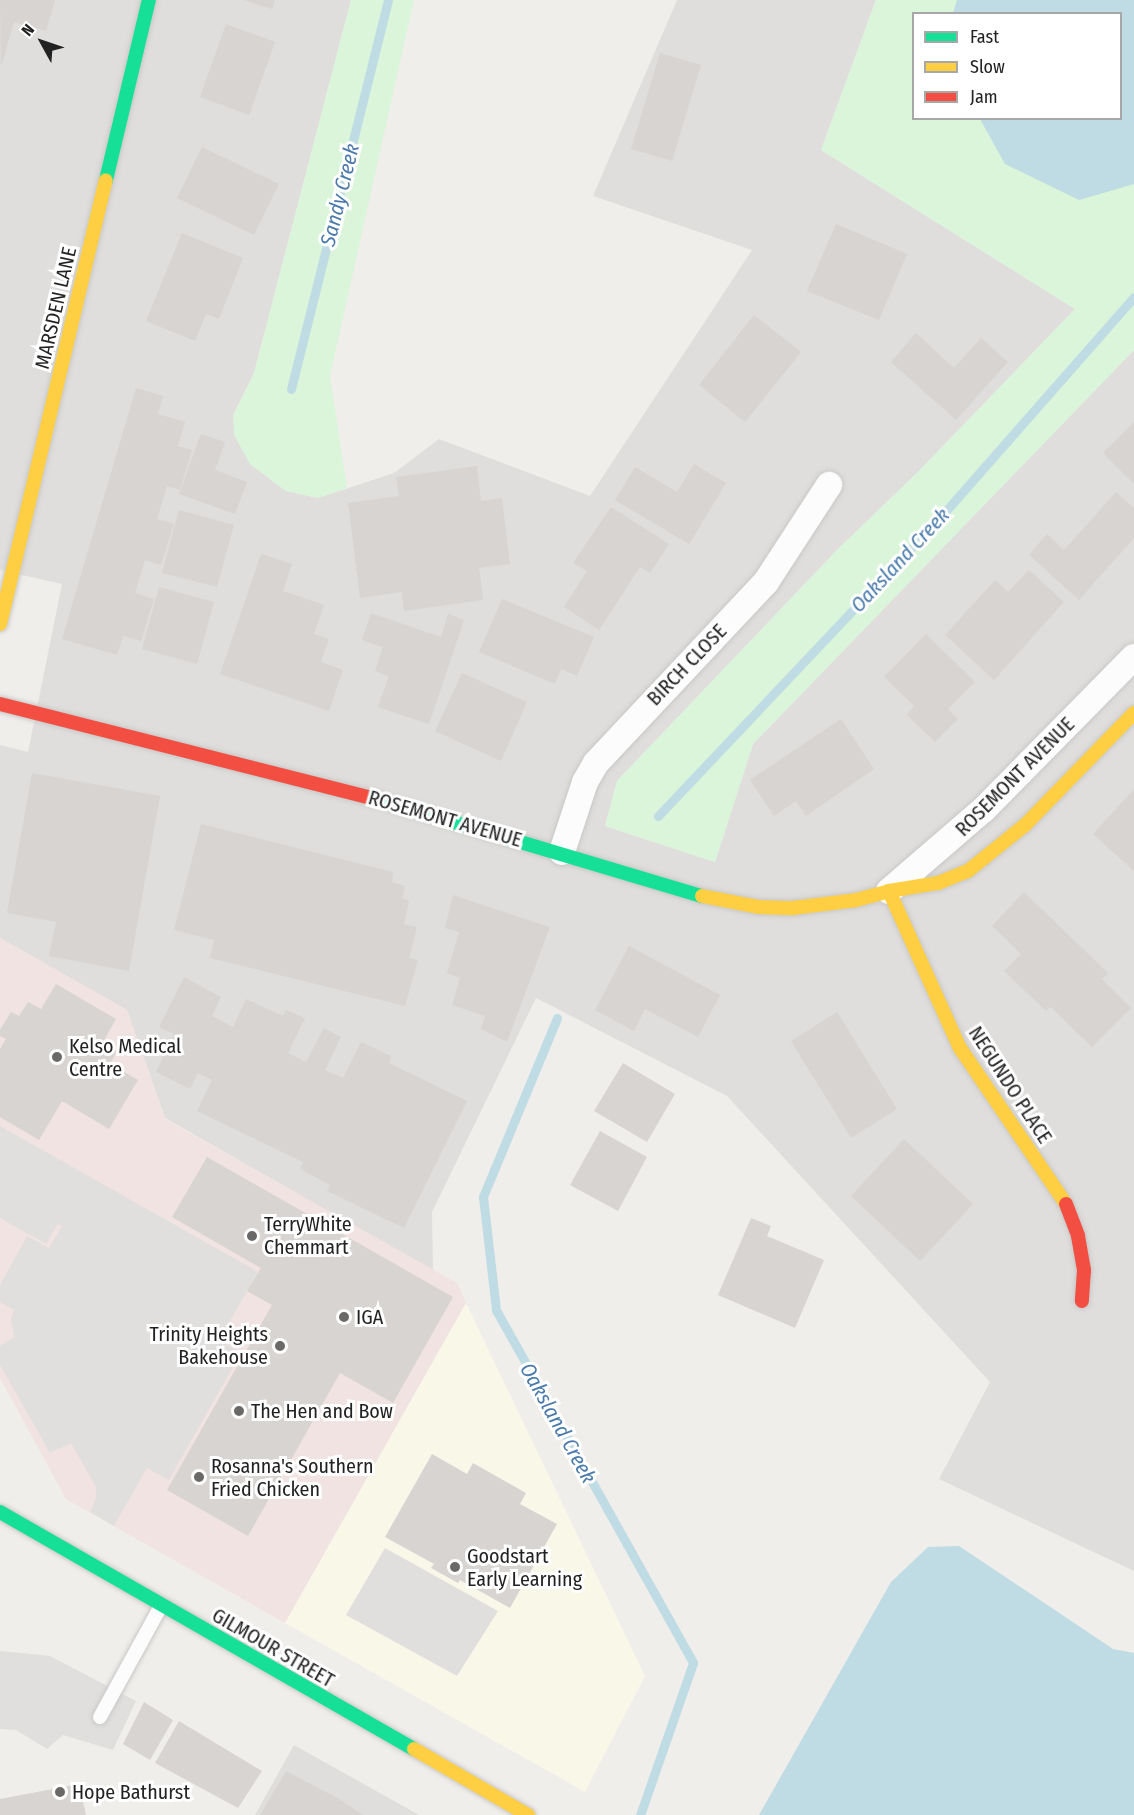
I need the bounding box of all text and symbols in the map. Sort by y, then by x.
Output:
north arrow [12,12,72,72]
legend [912,12,1122,120]
text: N [17,20,38,40]
text: Fast [970,26,999,48]
text: Slow [970,56,1005,78]
text: Jam [970,86,998,108]
water label: Sandy Creek [315,141,365,249]
street label: MARSDEN LANE [30,245,82,371]
water label: Oaksland Creek [845,503,955,617]
street label: BIRCH CLOSE [642,619,732,711]
street label: ROSEMONT AVENUE [951,713,1079,841]
street label: ROSEMONT AVENUE [366,786,524,852]
street label: NEGUNDO PLACE [963,1022,1057,1148]
place label: Kelso Medical Centre [69,1034,181,1081]
marker: Kelso Medical Centre [50,1050,64,1064]
place label: TerryWhite Chemmart [264,1212,352,1259]
marker: TerryWhite Chemmart [245,1229,259,1243]
place label: IGA [356,1305,383,1329]
marker: IGA [337,1310,351,1324]
place label: Trinity Heights Bakehouse [150,1322,268,1369]
marker: Trinity Heights Bakehouse [273,1339,287,1353]
water label: Oaksland Creek [515,1358,601,1488]
place label: The Hen and Bow [251,1399,393,1423]
marker: The Hen and Bow [232,1404,246,1418]
place label: Rosanna's Southern Fried Chicken [211,1454,373,1501]
marker: Rosanna's Southern Fried Chicken [192,1470,206,1484]
place label: Goodstart Early Learning [467,1544,582,1591]
marker: Goodstart Early Learning [448,1560,462,1574]
street label: GILMOUR STREET [208,1603,338,1693]
place label: Hope Bathurst [72,1780,190,1804]
marker: Hope Bathurst [53,1785,67,1799]

